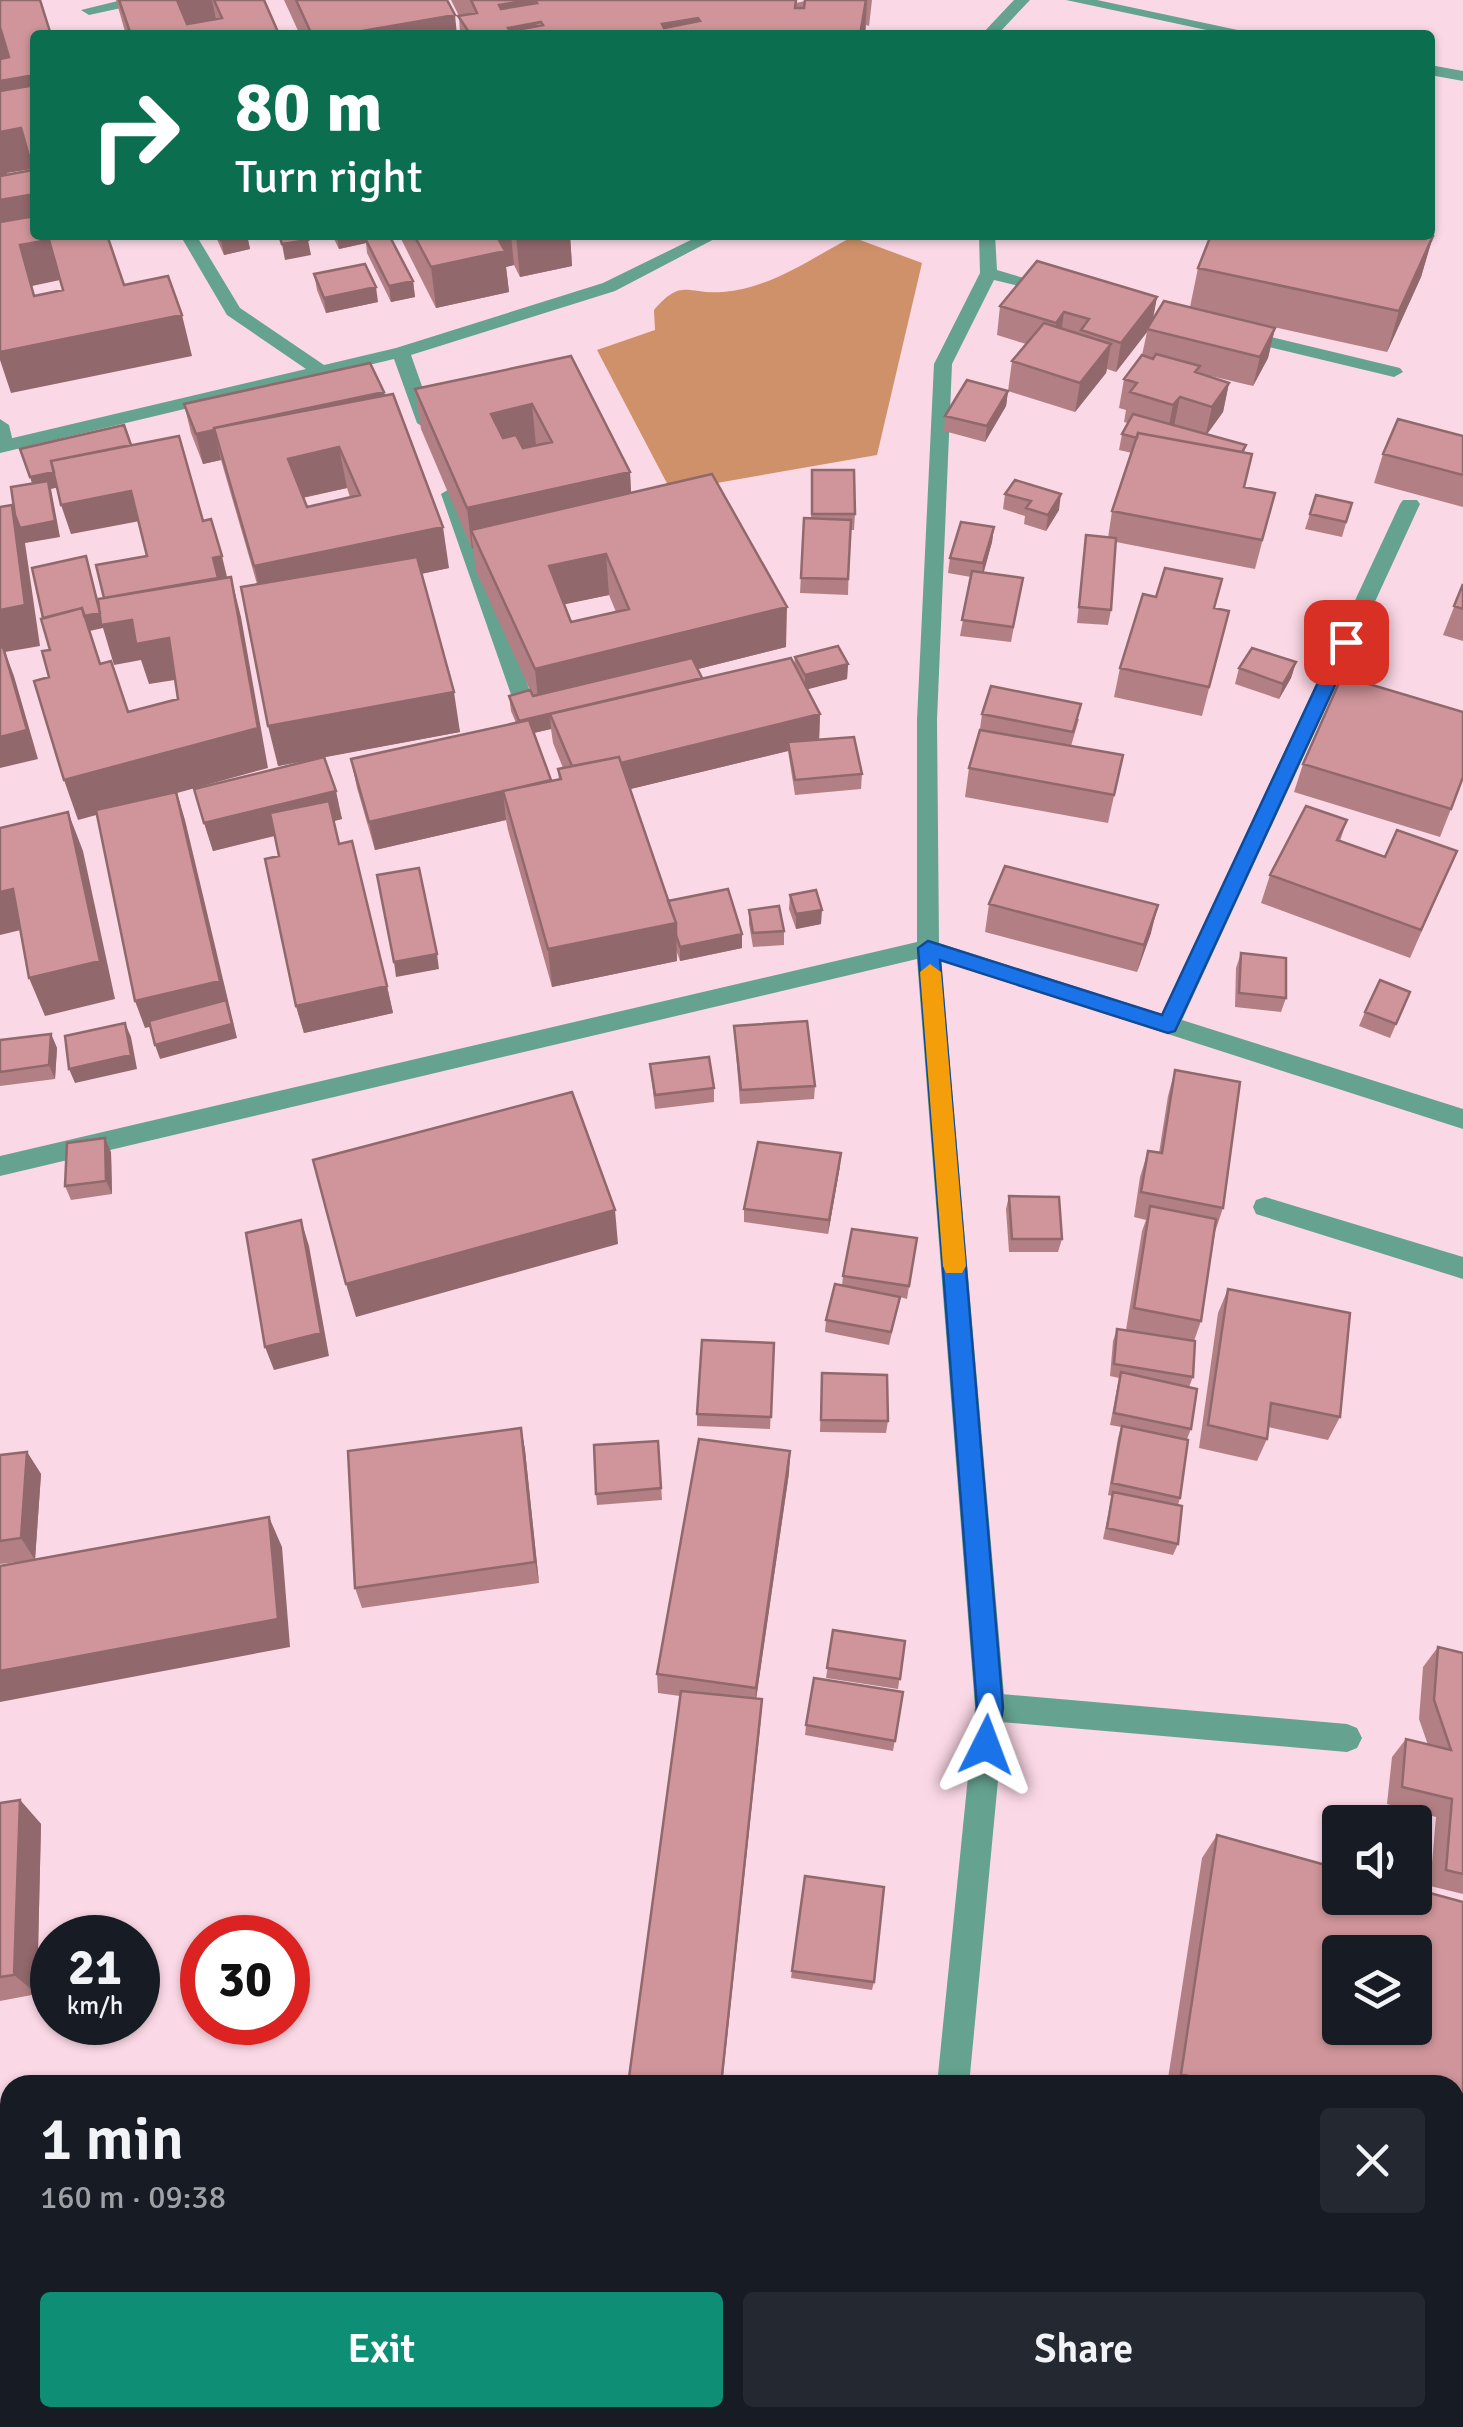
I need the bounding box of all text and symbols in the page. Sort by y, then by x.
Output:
text: 80 m [235,64,383,150]
icon: right [70,70,200,200]
text: Turn right [235,150,423,205]
pin [1304,600,1389,685]
icon: arrive [1319,615,1374,670]
position arrow [934,1693,1038,1797]
map controls [1322,1805,1432,2045]
button: sound [1322,1805,1432,1915]
speed limit sign: 30 [180,1915,310,2045]
button: layers [1322,1935,1432,2045]
text: 21 [68,1937,122,1999]
text: km/h [67,1990,123,2021]
text: 1 min [40,2103,184,2177]
button: close [1320,2108,1425,2213]
text: 160 m · 09:38 [40,2178,226,2217]
button: Exit [40,2292,723,2407]
button: Share [743,2292,1425,2407]

